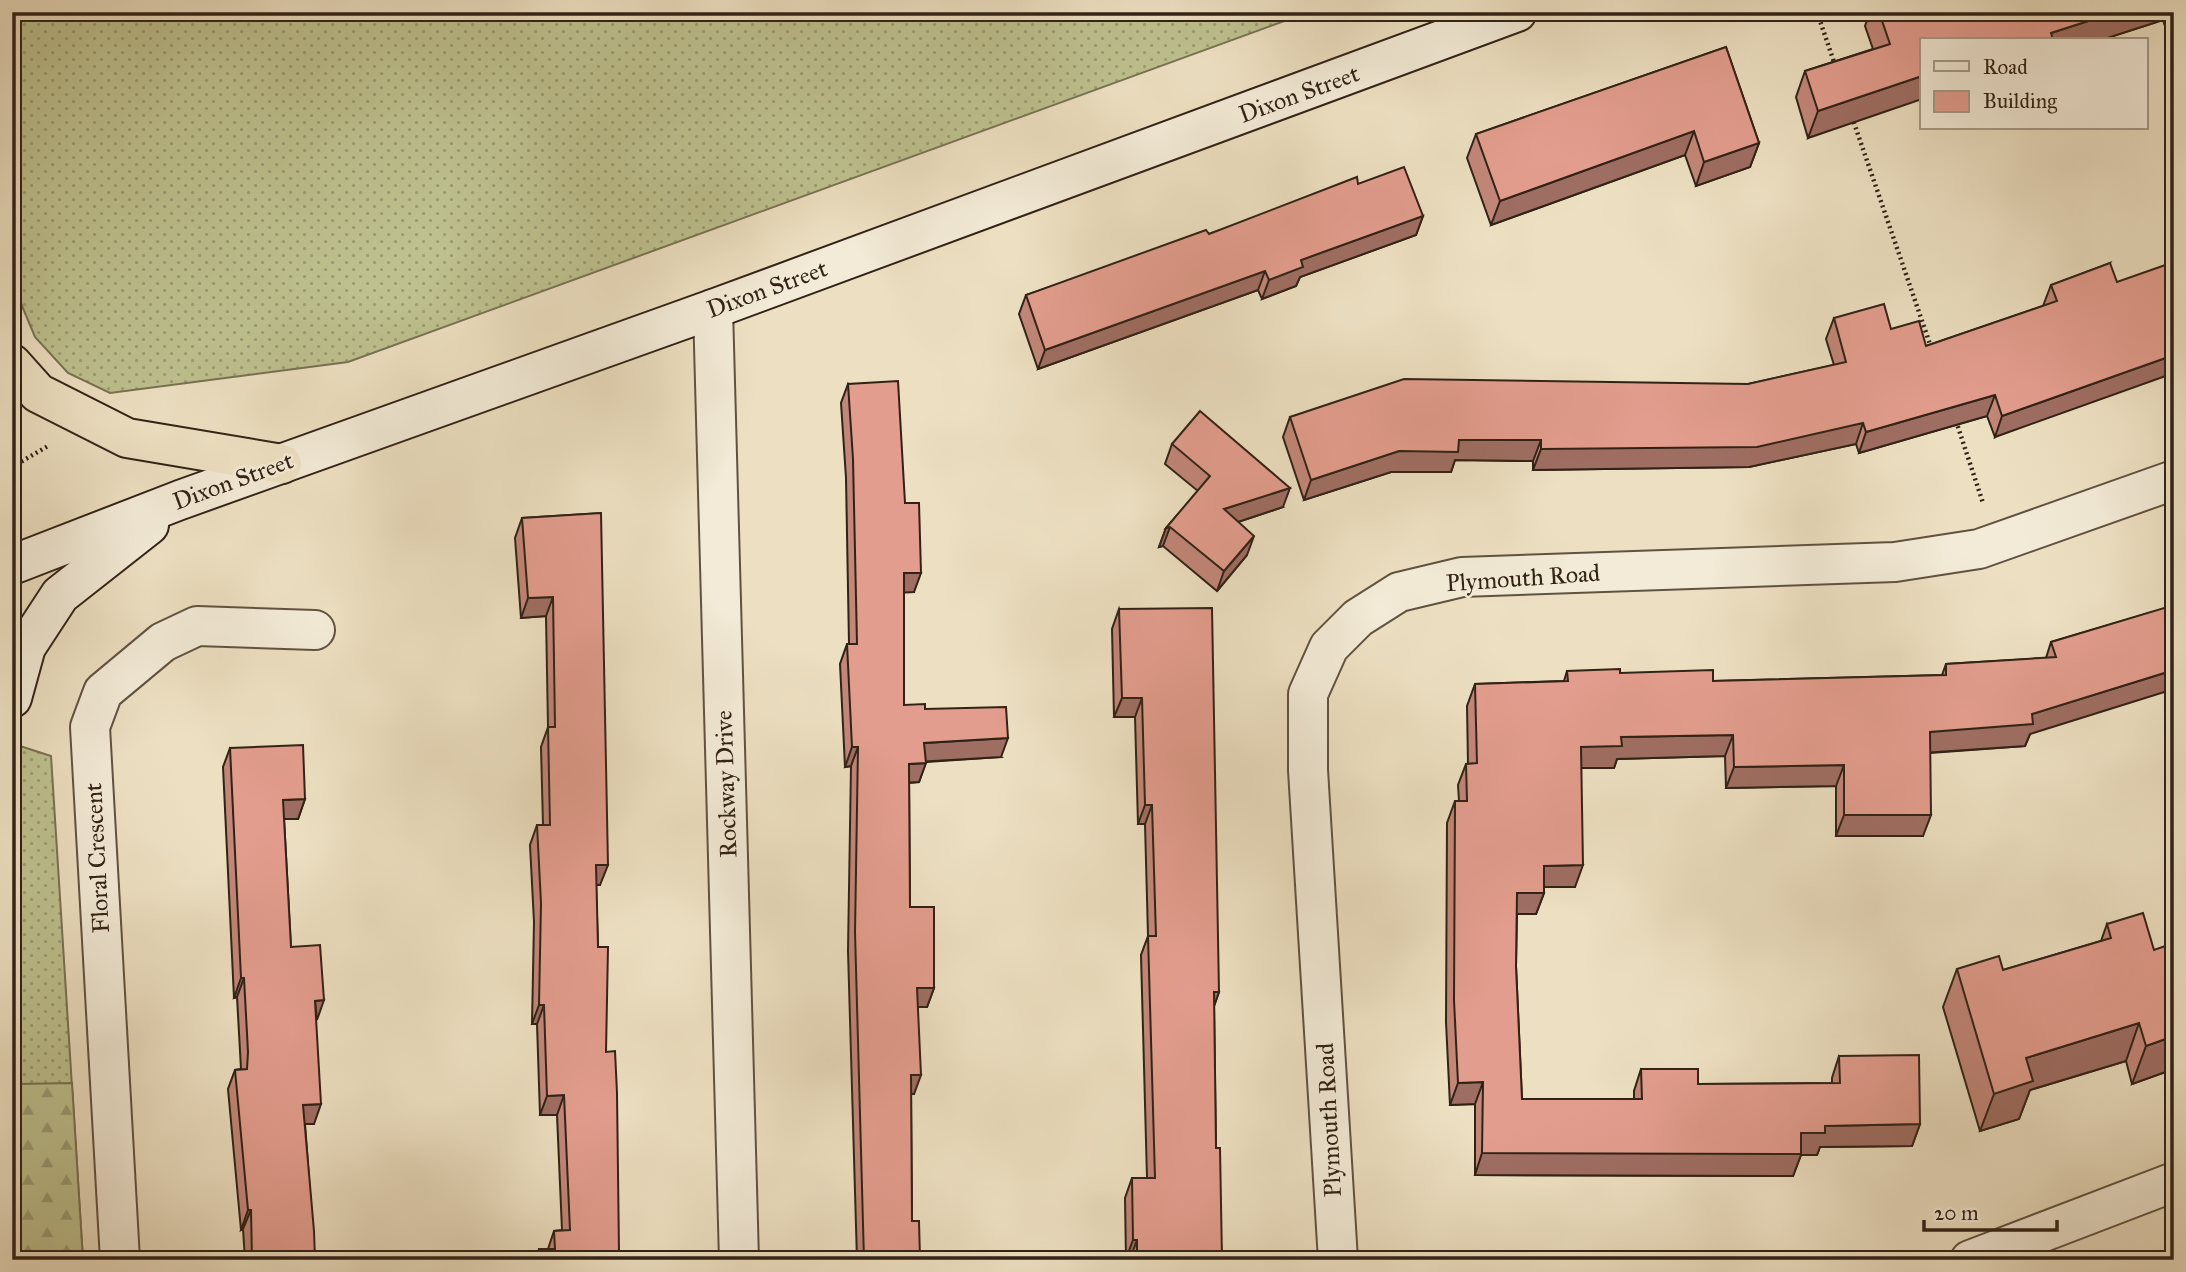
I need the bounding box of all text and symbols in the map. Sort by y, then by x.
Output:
legend [1920,38,2148,130]
text: Road [1983,54,2028,80]
street label: Dixon Street [1235,58,1364,130]
text: Building [1983,88,2057,114]
street label: Dixon Street [703,253,832,325]
street label: Dixon Street [169,445,298,517]
street label: Plymouth Road [1445,558,1601,598]
street label: Rockway Drive [708,710,744,858]
street label: Floral Crescent [78,782,116,934]
street label: Plymouth Road [1310,1042,1348,1198]
scale bar [1924,1188,2056,1232]
text: 20 m [1934,1200,1979,1226]

